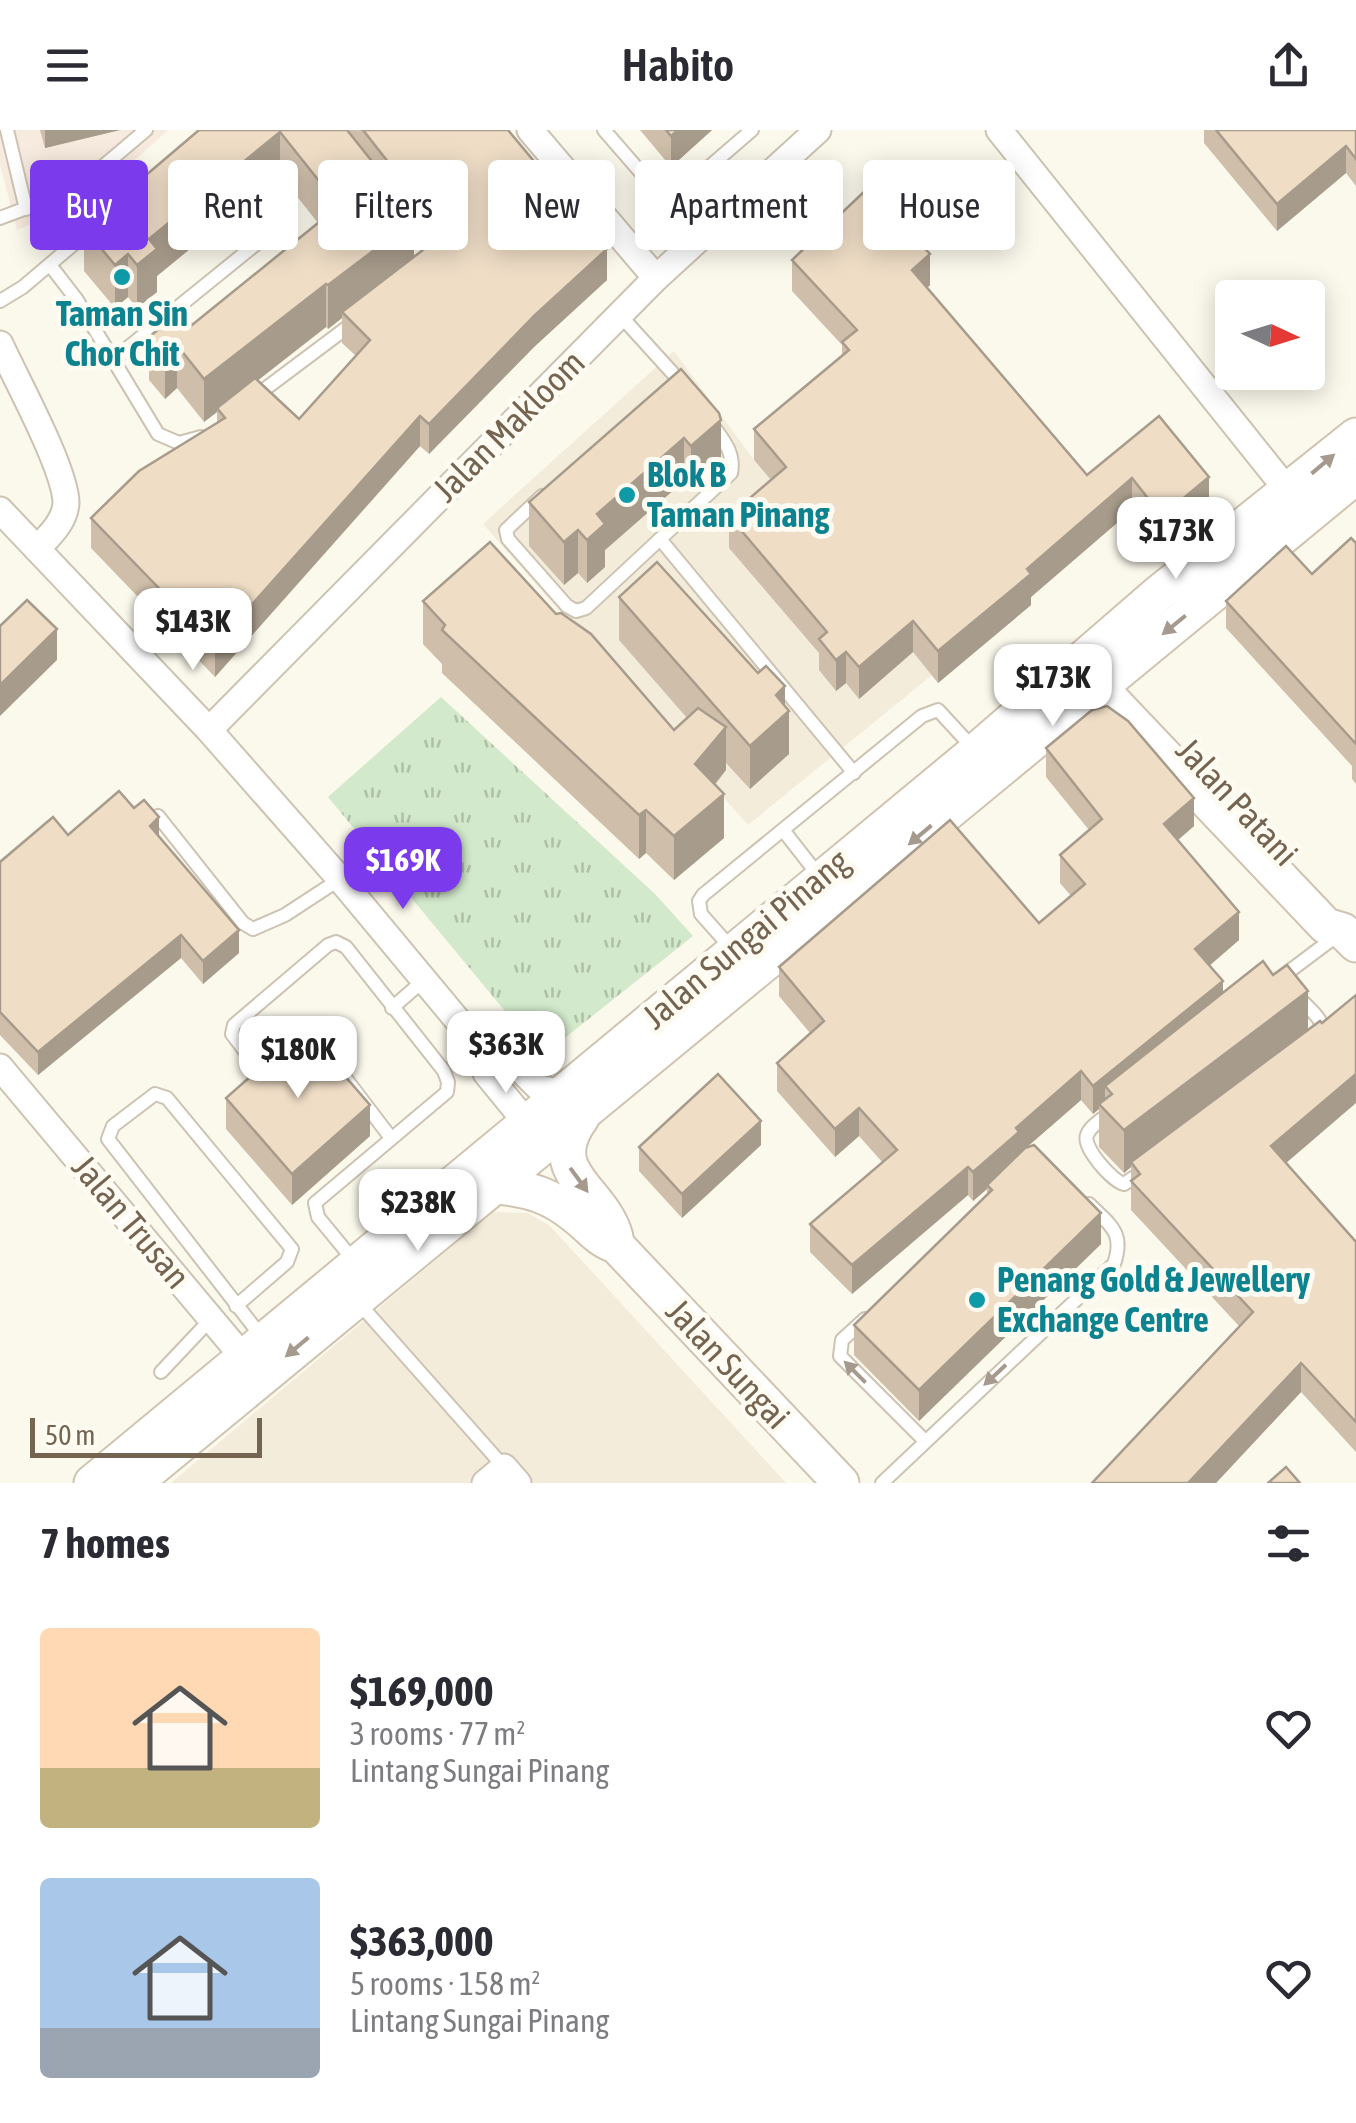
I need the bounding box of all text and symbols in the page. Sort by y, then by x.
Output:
icon: menu [40,38,95,93]
icon: share [1261,38,1316,93]
text: Habito [622,39,734,91]
chip: Buy [30,160,148,250]
chip: Rent [168,160,298,250]
chip: Filters [318,160,468,250]
chip: New [488,160,615,250]
chip: Apartment [635,160,843,250]
chip: House [863,160,1015,250]
marker: Taman Sin Chor Chit [111,266,133,288]
north arrow [1215,280,1325,390]
map controls [1215,280,1325,390]
place label: Taman Sin Chor Chit [56,293,188,373]
street label: Jalan Makloom [425,342,592,509]
place label: Blok B Taman Pinang [647,454,831,534]
one-way arrow [1310,454,1335,475]
marker: Blok B Taman Pinang [616,484,638,506]
pin: $173K [1106,497,1246,582]
text: $173K [1139,511,1213,548]
pin: $143K [123,588,263,673]
text: $143K [156,602,230,639]
one-way arrow [1161,614,1187,635]
pin: $173K [983,644,1123,729]
text: $173K [1016,658,1090,695]
street label: Jalan Patani [1169,730,1307,873]
one-way arrow [907,823,932,845]
pin: $169K [333,827,473,912]
street label: Jalan Sungai Pinang [634,840,857,1036]
text: $169K [366,841,440,878]
pin: $363K [436,1011,576,1096]
pin: $180K [228,1016,368,1101]
text: $363K [469,1025,543,1062]
text: $180K [261,1030,335,1067]
street label: Jalan Trusan [65,1147,199,1296]
one-way arrow [569,1167,588,1193]
pin: $238K [348,1169,488,1254]
text: $238K [381,1183,455,1220]
place label: Penang Gold & Jewellery Exchange Centre [997,1259,1311,1339]
marker: Penang Gold & Jewellery Exchange Centre [966,1289,988,1311]
street label: Jalan Sungai [659,1290,799,1436]
one-way arrow [285,1336,310,1358]
one-way arrow [844,1361,868,1384]
one-way arrow [983,1363,1007,1386]
scale bar [30,1413,262,1458]
text: 50 m [45,1419,95,1451]
icon: filters [1261,1516,1316,1571]
text: 7 homes [40,1519,170,1567]
text: $169,000 [350,1667,494,1715]
icon: home [120,1668,240,1788]
icon: heart [1261,1701,1316,1756]
text: 3 rooms · 77 m² [350,1715,525,1752]
text: Lintang Sungai Pinang [350,1752,609,1789]
text: $363,000 [350,1917,494,1965]
icon: home [120,1918,240,2038]
icon: heart [1261,1951,1316,2006]
text: 5 rooms · 158 m² [350,1965,540,2002]
text: Lintang Sungai Pinang [350,2002,609,2039]

